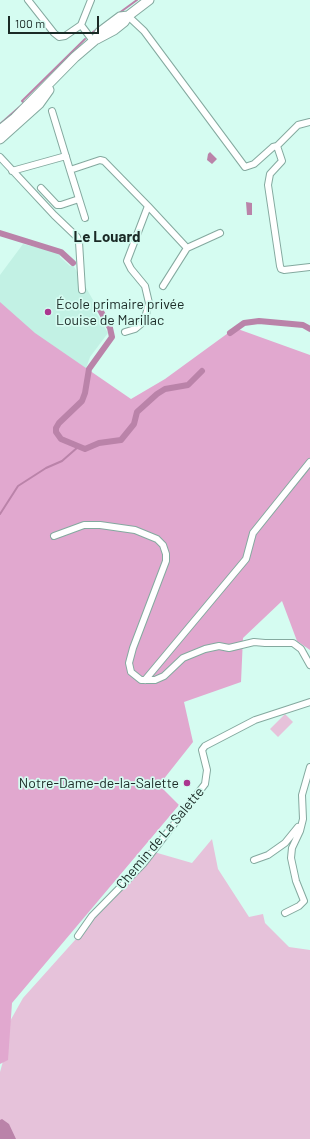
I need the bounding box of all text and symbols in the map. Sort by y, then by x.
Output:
scale bar [10,8,101,34]
text: 100 m [15,16,45,30]
district label: Le Louard [74,228,140,246]
place label: École primaire privée Louise de Marillac [56,296,185,328]
marker: École primaire privée Louise de Marillac [43,307,53,317]
place label: Notre-Dame-de-la-Salette [19,775,179,791]
marker: Notre-Dame-de-la-Salette [182,778,192,788]
street label: Chemin de La Salette [112,784,208,892]

